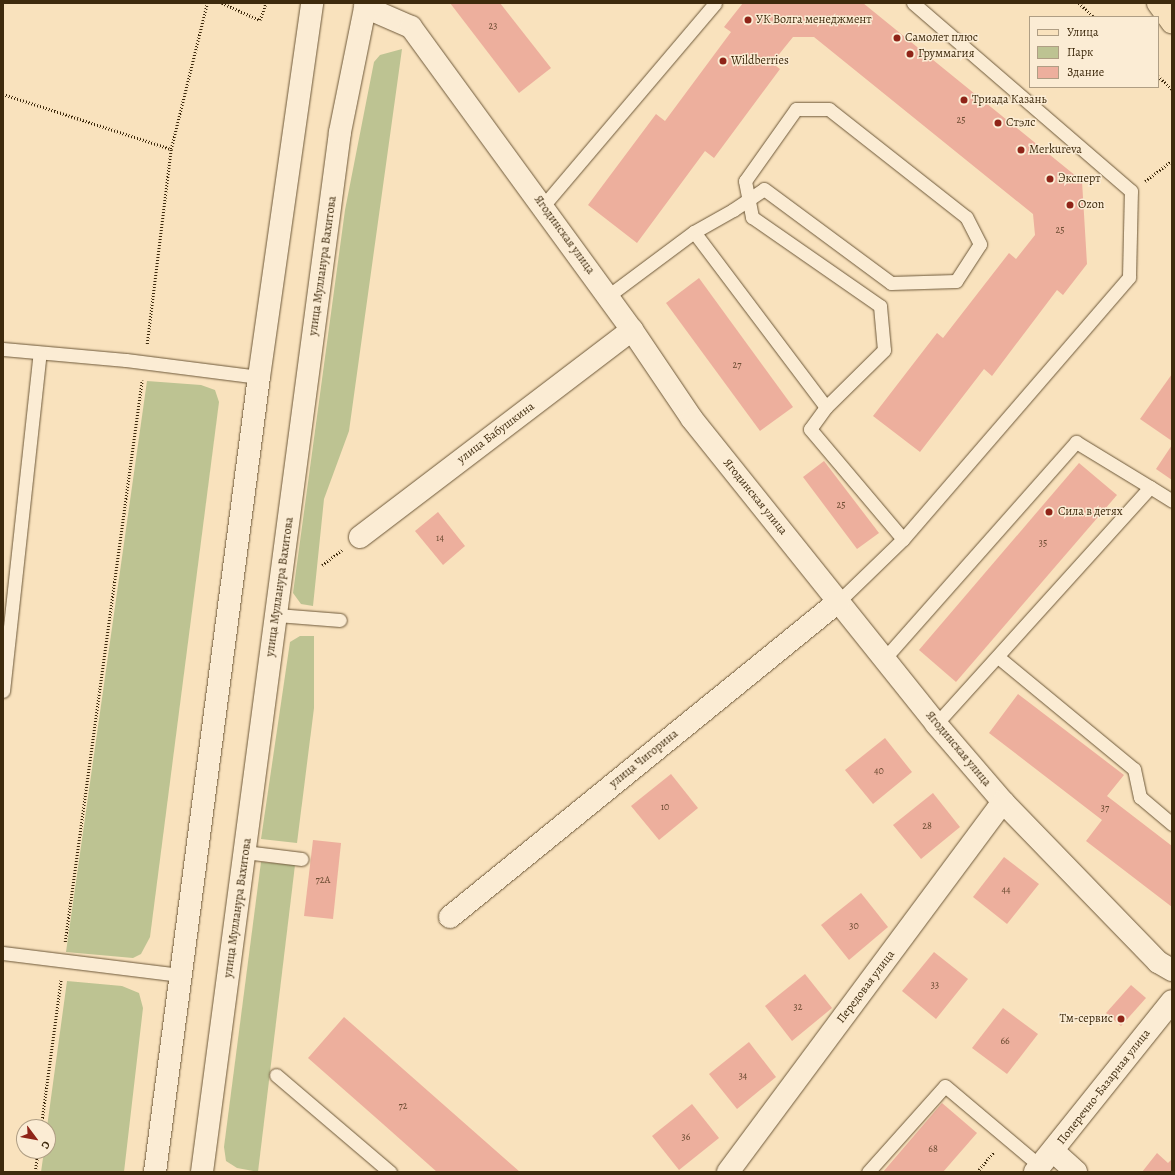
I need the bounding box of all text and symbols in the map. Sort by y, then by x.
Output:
place label: УК Волга менеджмент [756,13,872,27]
marker: УК Волга менеджмент [743,15,753,25]
legend [1029,16,1159,88]
house number: 23 [489,20,497,32]
text: Улица [1067,24,1098,40]
place label: Самолет плюс [905,31,978,45]
marker: Самолет плюс [892,33,902,43]
text: Парк [1067,44,1093,60]
place label: Груммагия [918,47,974,61]
marker: Груммагия [905,49,915,59]
place label: Wildberries [731,54,789,68]
marker: Wildberries [718,56,728,66]
text: Здание [1067,64,1104,80]
place label: Триада Казань [972,93,1047,107]
marker: Триада Казань [959,95,969,105]
house number: 25 [956,114,966,126]
place label: Стэлс [1006,116,1035,130]
marker: Стэлс [993,118,1003,128]
place label: Merkureva [1029,143,1082,157]
marker: Merkureva [1016,145,1026,155]
place label: Эксперт [1058,172,1101,186]
marker: Эксперт [1045,174,1055,184]
street label: Ягодинская улица [531,193,597,277]
street label: улица Мулланура Вахитова [306,195,340,337]
place label: Ozon [1078,198,1104,212]
marker: Ozon [1065,200,1075,210]
house number: 25 [1055,224,1065,236]
house number: 27 [733,359,741,371]
street label: улица Бабушкина [455,399,537,467]
street label: Ягодинская улица [720,456,790,538]
house number: 25 [836,499,846,511]
place label: Сила в детях [1058,505,1123,519]
marker: Сила в детях [1043,506,1055,518]
street label: улица Мулланура Вахитова [263,516,297,658]
house number: 14 [436,532,444,544]
house number: 35 [1039,537,1047,549]
street label: Ягодинская улица [922,708,994,790]
street label: улица Чигорина [607,727,681,791]
house number: 40 [874,765,884,777]
house number: 10 [661,801,669,813]
house number: 37 [1101,802,1109,814]
house number: 28 [922,820,932,832]
street label: улица Мулланура Вахитова [221,837,255,979]
house number: 72А [316,874,330,886]
house number: 44 [1001,884,1011,896]
house number: 30 [849,920,859,932]
street label: Передовая улица [834,948,898,1026]
house number: 33 [931,979,939,991]
house number: 32 [794,1001,802,1013]
place label: Тм-сервис [1059,1012,1113,1026]
marker: Тм-сервис [1116,1014,1126,1024]
street label: Поперечно-Базарная улица [1054,1026,1154,1148]
house number: 66 [1000,1035,1010,1047]
house number: 34 [739,1070,747,1082]
house number: 72 [399,1100,407,1112]
north arrow [16,1119,56,1159]
house number: 36 [682,1131,690,1143]
text: С [38,1138,54,1152]
house number: 68 [928,1143,938,1155]

